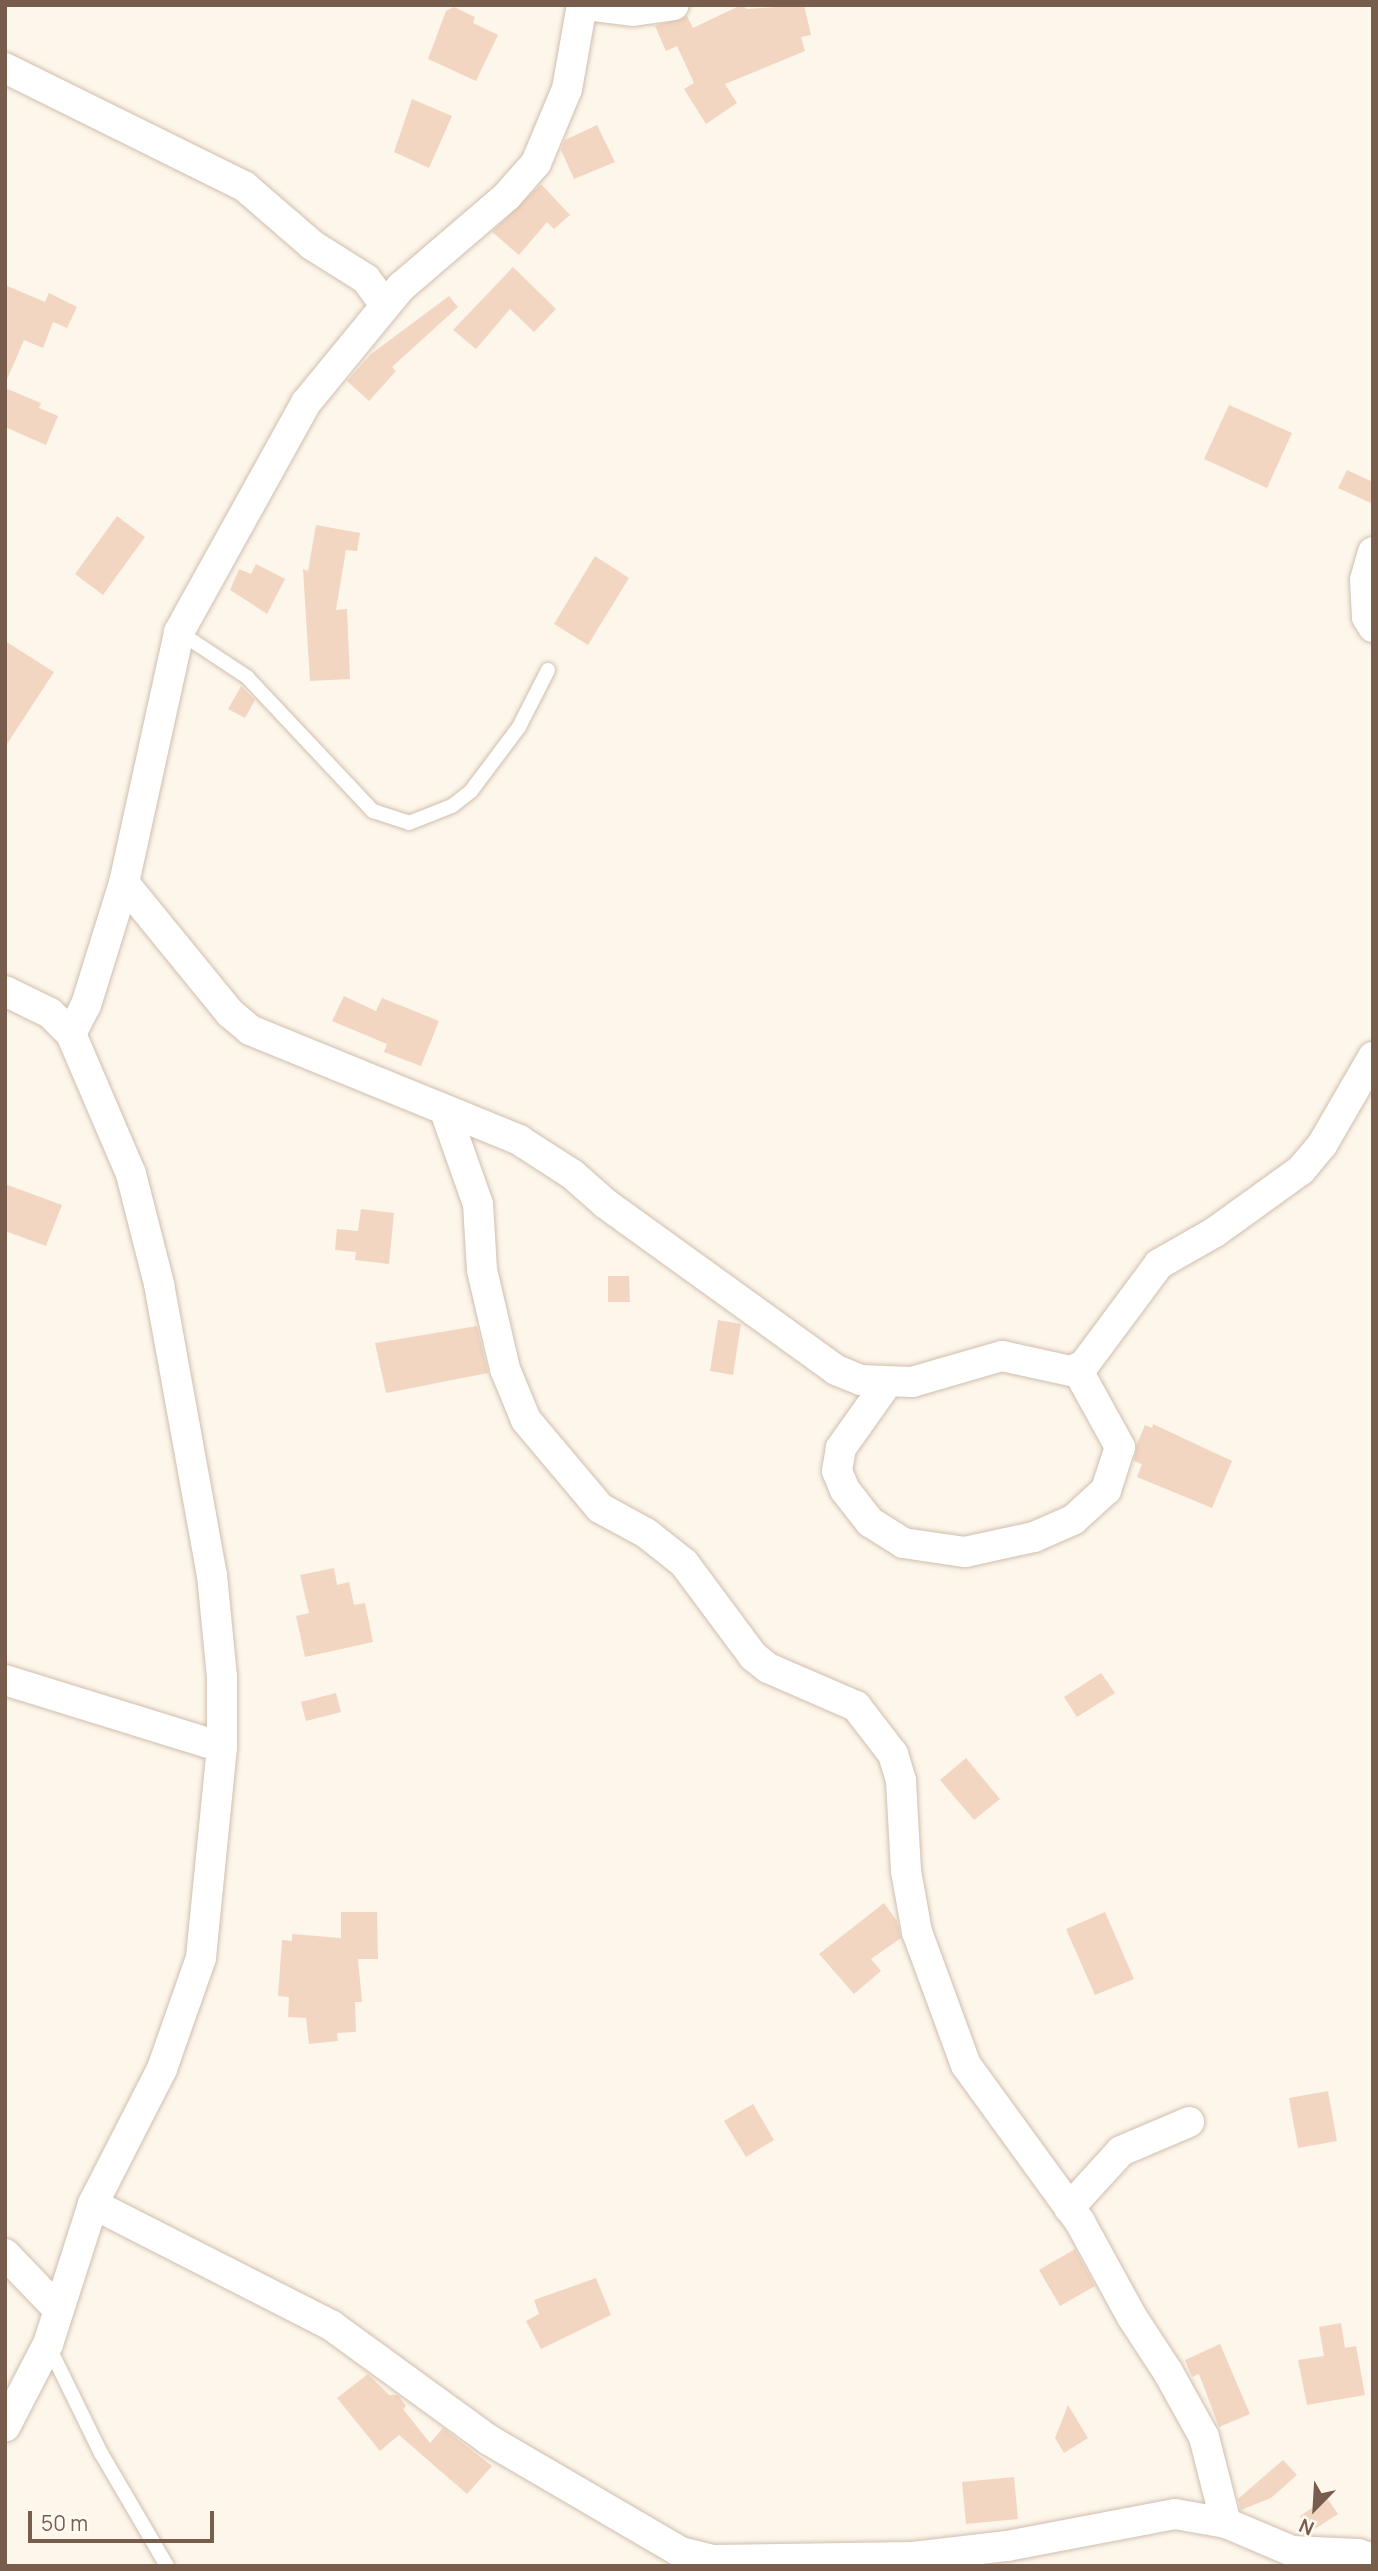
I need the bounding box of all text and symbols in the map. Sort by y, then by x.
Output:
north arrow [1280,2473,1350,2543]
scale bar [32,2498,217,2542]
text: 50 m [41,2509,88,2537]
text: N [1295,2513,1318,2542]

